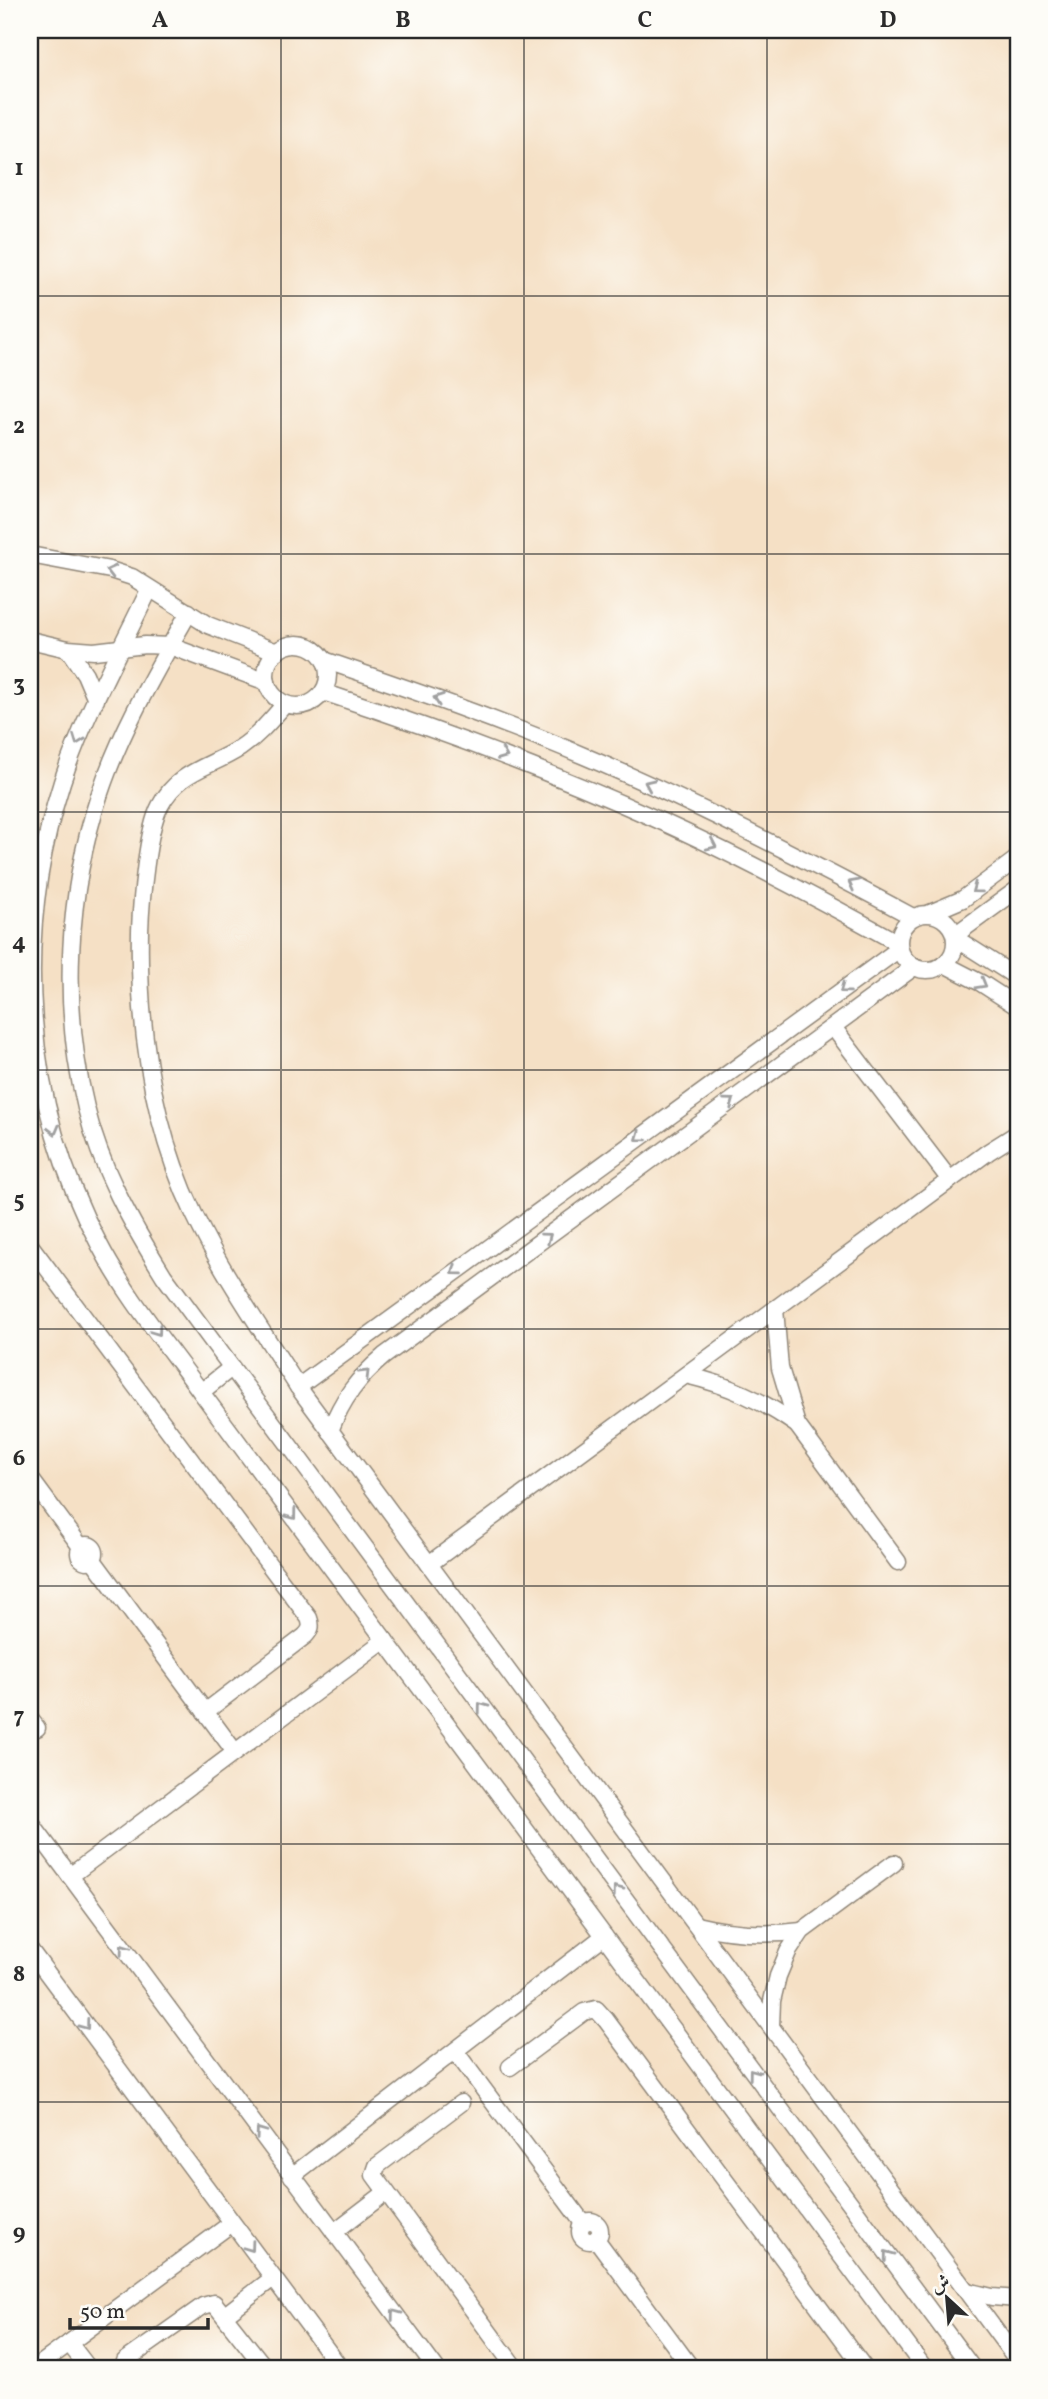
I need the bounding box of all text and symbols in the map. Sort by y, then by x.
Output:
text: A [152,5,168,37]
text: B [395,5,411,37]
text: C [638,5,652,37]
text: D [880,5,897,37]
text: 1 [14,153,24,185]
text: 2 [13,411,25,443]
one-way arrow [105,565,117,579]
text: 3 [13,669,25,701]
one-way arrow [432,693,444,707]
one-way arrow [72,733,86,745]
one-way arrow [496,746,508,760]
one-way arrow [643,778,656,792]
one-way arrow [704,837,717,851]
one-way arrow [848,879,860,893]
one-way arrow [971,881,984,894]
text: 4 [12,927,26,959]
one-way arrow [975,976,988,989]
one-way arrow [839,981,852,993]
one-way arrow [722,1098,735,1111]
one-way arrow [46,1124,60,1136]
one-way arrow [635,1129,648,1142]
text: 5 [13,1185,25,1217]
one-way arrow [539,1233,552,1245]
one-way arrow [451,1263,464,1276]
one-way arrow [149,1323,161,1336]
one-way arrow [357,1369,370,1382]
text: 6 [13,1443,25,1475]
one-way arrow [283,1507,296,1520]
text: 7 [14,1701,25,1733]
one-way arrow [478,1702,490,1715]
one-way arrow [613,1885,626,1898]
one-way arrow [120,1944,133,1957]
text: 8 [13,1959,25,1991]
one-way arrow [77,2017,89,2029]
one-way arrow [749,2068,761,2080]
one-way arrow [255,2127,268,2140]
text: 9 [13,2217,25,2249]
one-way arrow [242,2239,254,2251]
one-way arrow [884,2250,897,2263]
north arrow [912,2262,982,2332]
text: ش [926,2269,955,2300]
scale bar [70,2287,208,2331]
text: 50 m [80,2298,125,2327]
one-way arrow [391,2310,403,2322]

